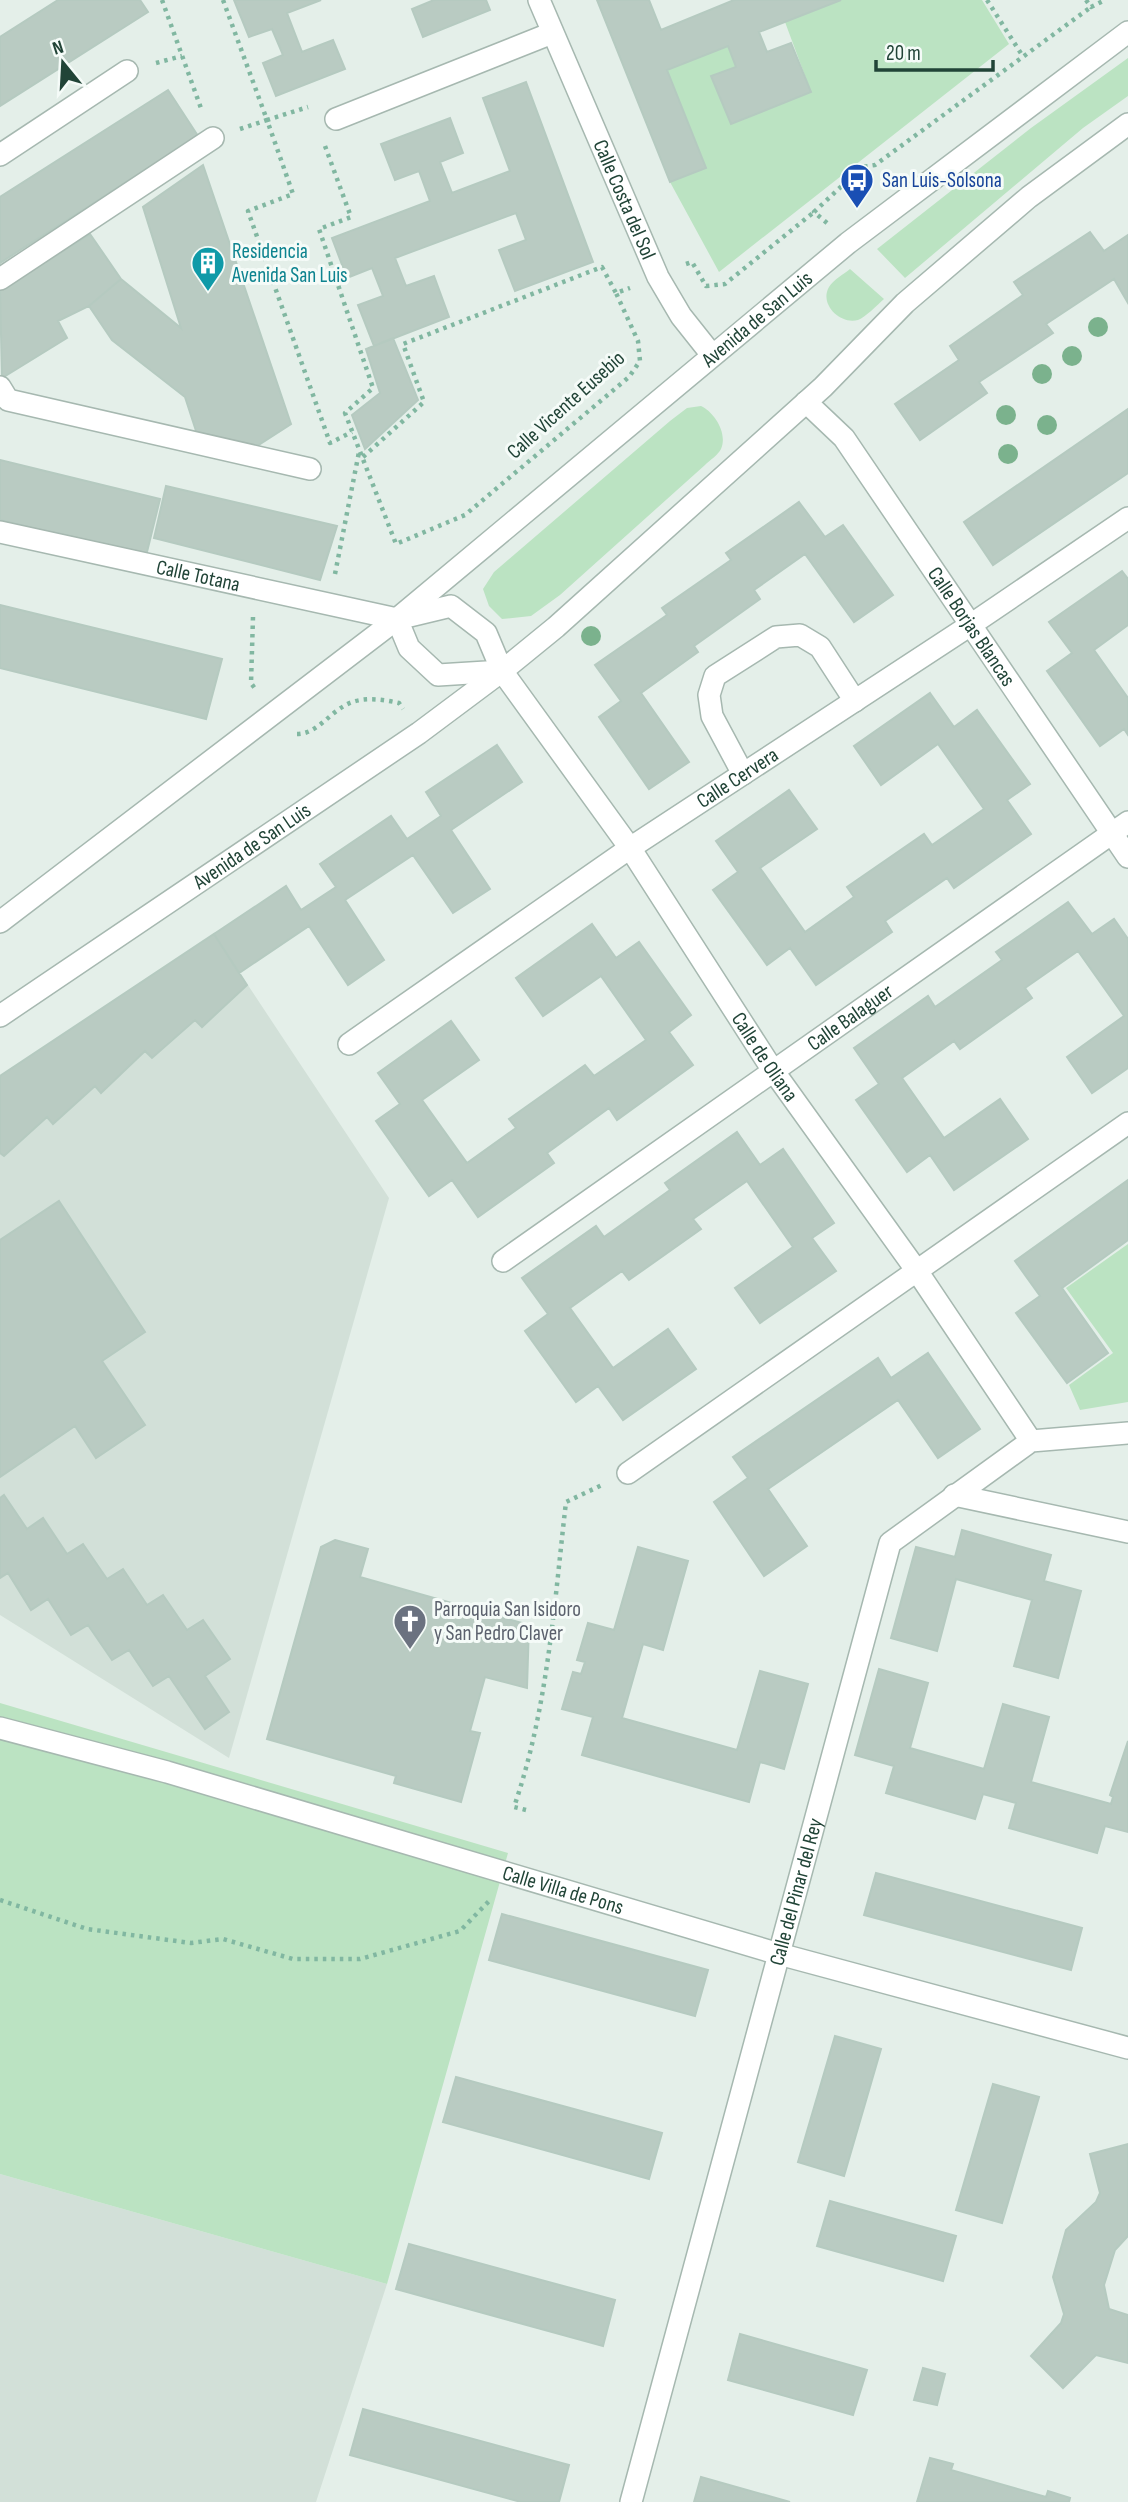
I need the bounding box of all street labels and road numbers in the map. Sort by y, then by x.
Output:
street label: Calle Costa del Sol [588,136,661,263]
street label: Avenida de San Luis [696,266,817,373]
street label: Calle Vicente Eusebio [502,346,630,464]
street label: Calle Totana [154,554,242,597]
street label: Calle Borjas Blancas [923,562,1021,691]
street label: Calle Cervera [692,742,783,813]
street label: Avenida de San Luis [188,797,315,895]
street label: Calle Balaguer [802,979,898,1056]
street label: Calle de Oliana [726,1007,804,1106]
street label: Calle del Pinar del Rey [764,1815,828,1968]
street label: Calle Villa de Pons [500,1860,627,1920]

